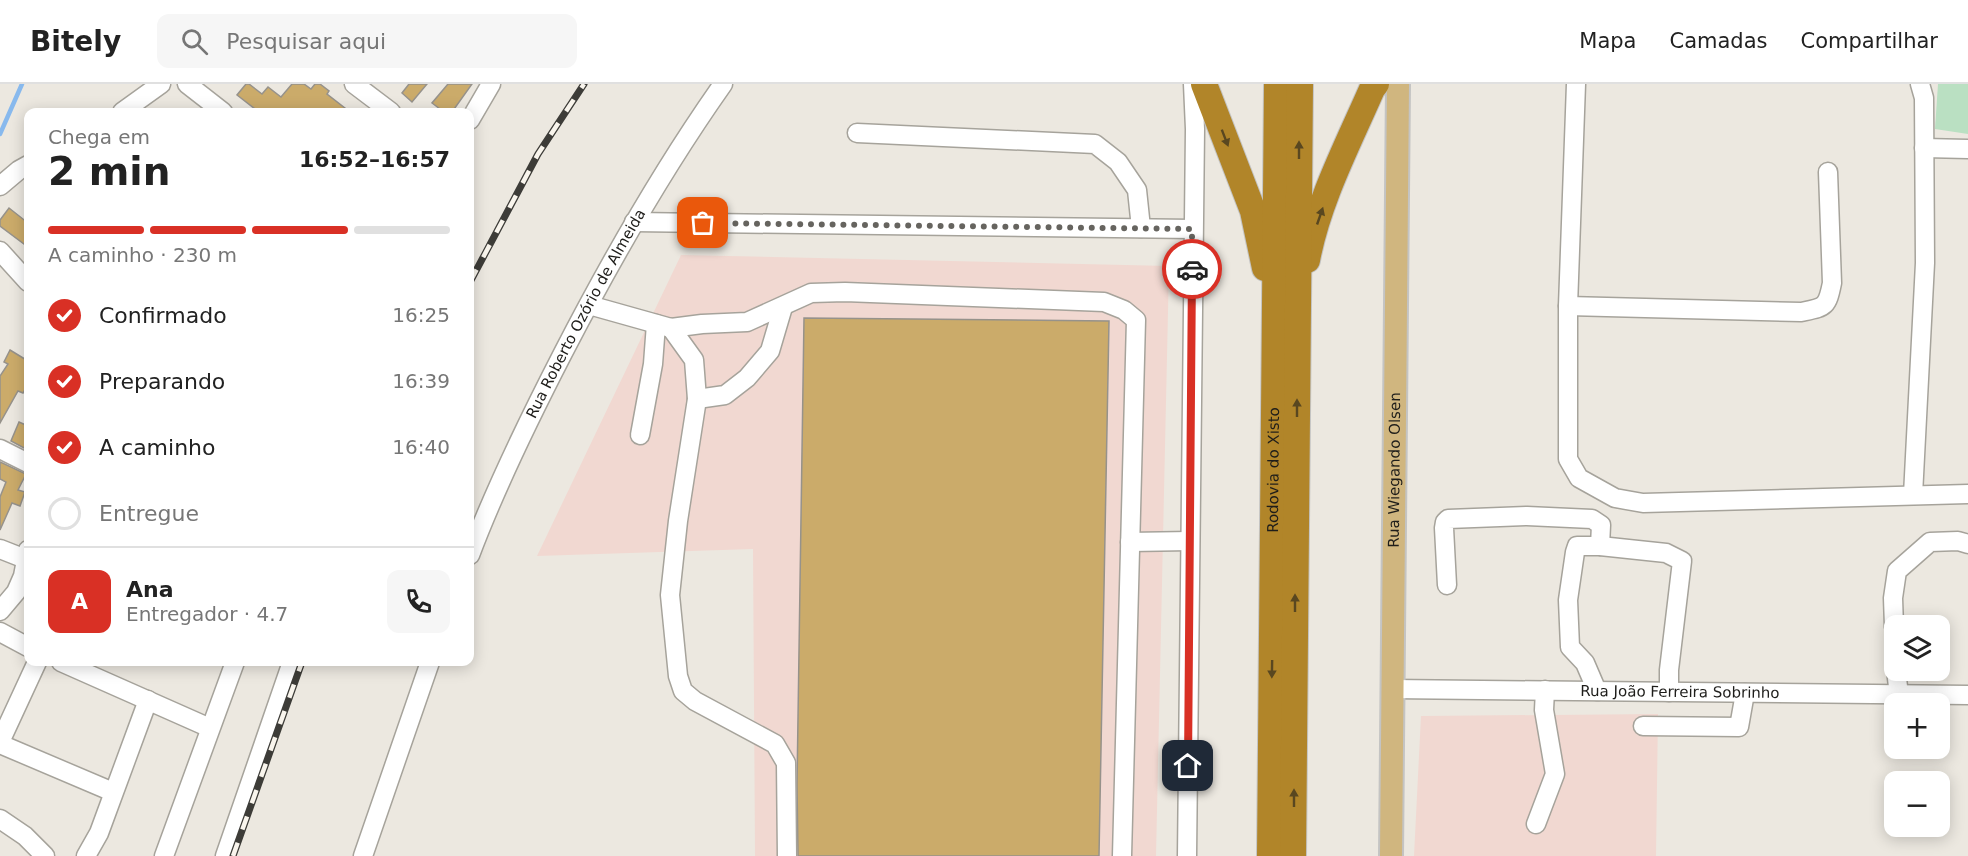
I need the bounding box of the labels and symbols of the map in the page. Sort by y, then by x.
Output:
one-way arrow [1220,130,1230,148]
one-way arrow [1294,140,1304,159]
pin [677,197,728,248]
street label: Rua Roberto Ozório de Almeida [523,206,649,421]
one-way arrow [1316,206,1325,224]
courier [1162,239,1222,299]
street label: Rua Wiegando Olsen [1385,392,1404,548]
one-way arrow [1292,398,1302,417]
street label: Rodovia do Xisto [1264,407,1283,533]
one-way arrow [1290,593,1300,612]
one-way arrow [1267,659,1277,678]
street label: Rua João Ferreira Sobrinho [1580,682,1780,702]
pin [1162,740,1213,791]
one-way arrow [1289,788,1299,807]

